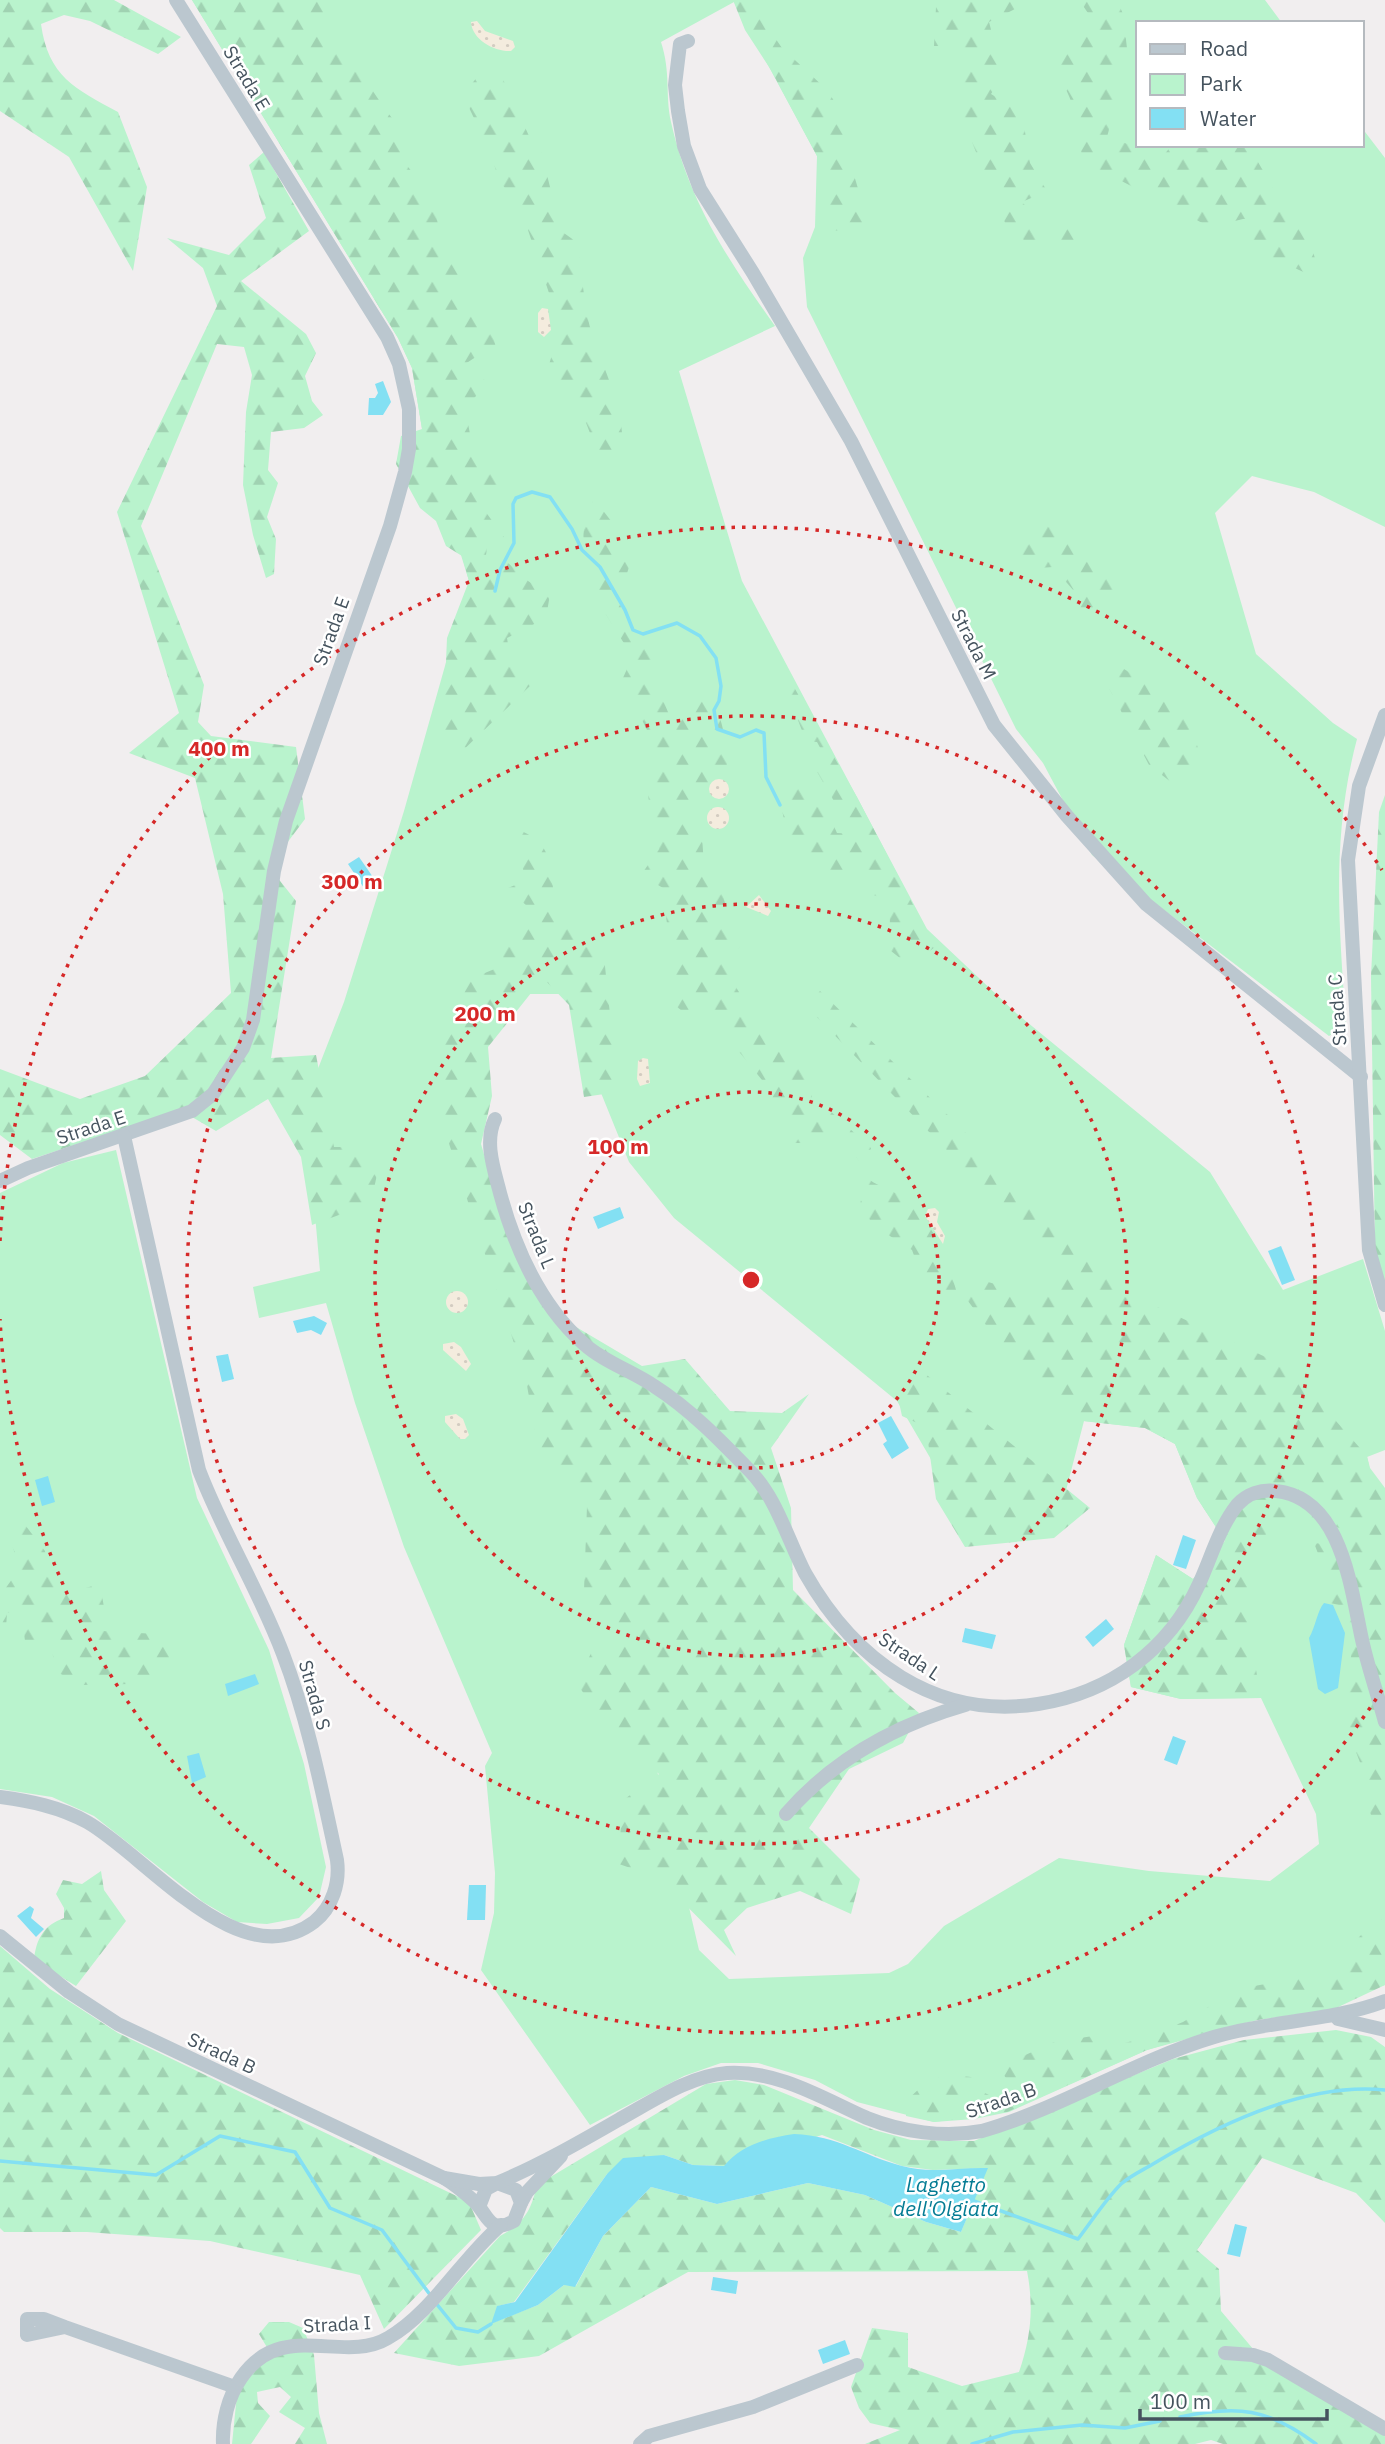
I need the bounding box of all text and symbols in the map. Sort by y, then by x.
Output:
legend [1136,21,1364,147]
text: Road [1200,34,1248,62]
street label: Strada E [218,41,276,115]
text: Park [1200,69,1243,97]
text: Water [1200,104,1257,132]
street label: Strada E [307,593,355,669]
street label: Strada M [946,605,1002,683]
text: 400 m [188,734,250,762]
text: 300 m [321,867,383,895]
street label: Strada C [1322,973,1351,1047]
text: 200 m [454,999,516,1027]
street label: Strada E [53,1105,129,1149]
text: 100 m [587,1132,649,1160]
street label: Strada L [513,1198,561,1272]
centre of rings [739,1268,763,1292]
street label: Strada L [874,1627,946,1685]
street label: Strada S [294,1657,336,1733]
street label: Strada B [184,2027,260,2079]
street label: Strada B [963,2077,1039,2123]
water label: Laghetto dell'Olgiata [893,2170,999,2222]
street label: Strada I [302,2310,372,2338]
scale bar [1140,2378,1327,2422]
text: 100 m [1150,2387,1211,2415]

